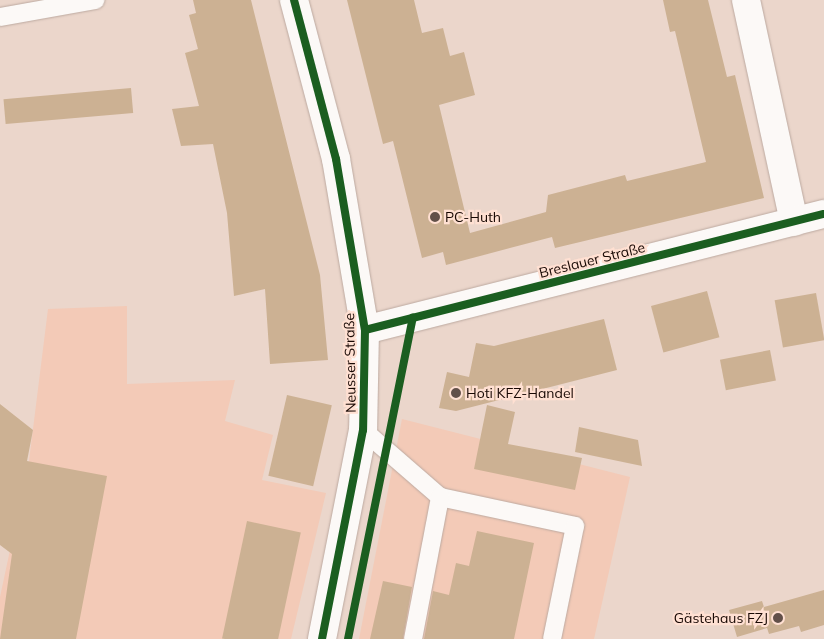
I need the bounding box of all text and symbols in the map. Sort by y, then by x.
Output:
place label: PC-Huth [445,209,501,225]
marker: PC-Huth [429,211,441,223]
street label: Breslauer Straße [537,239,647,281]
street label: Neusser Straße [341,313,359,413]
place label: Hoti KFZ-Handel [466,385,574,401]
marker: Hoti KFZ-Handel [450,387,462,399]
place label: Gästehaus FZJ [674,610,768,626]
marker: Gästehaus FZJ [772,612,784,624]

